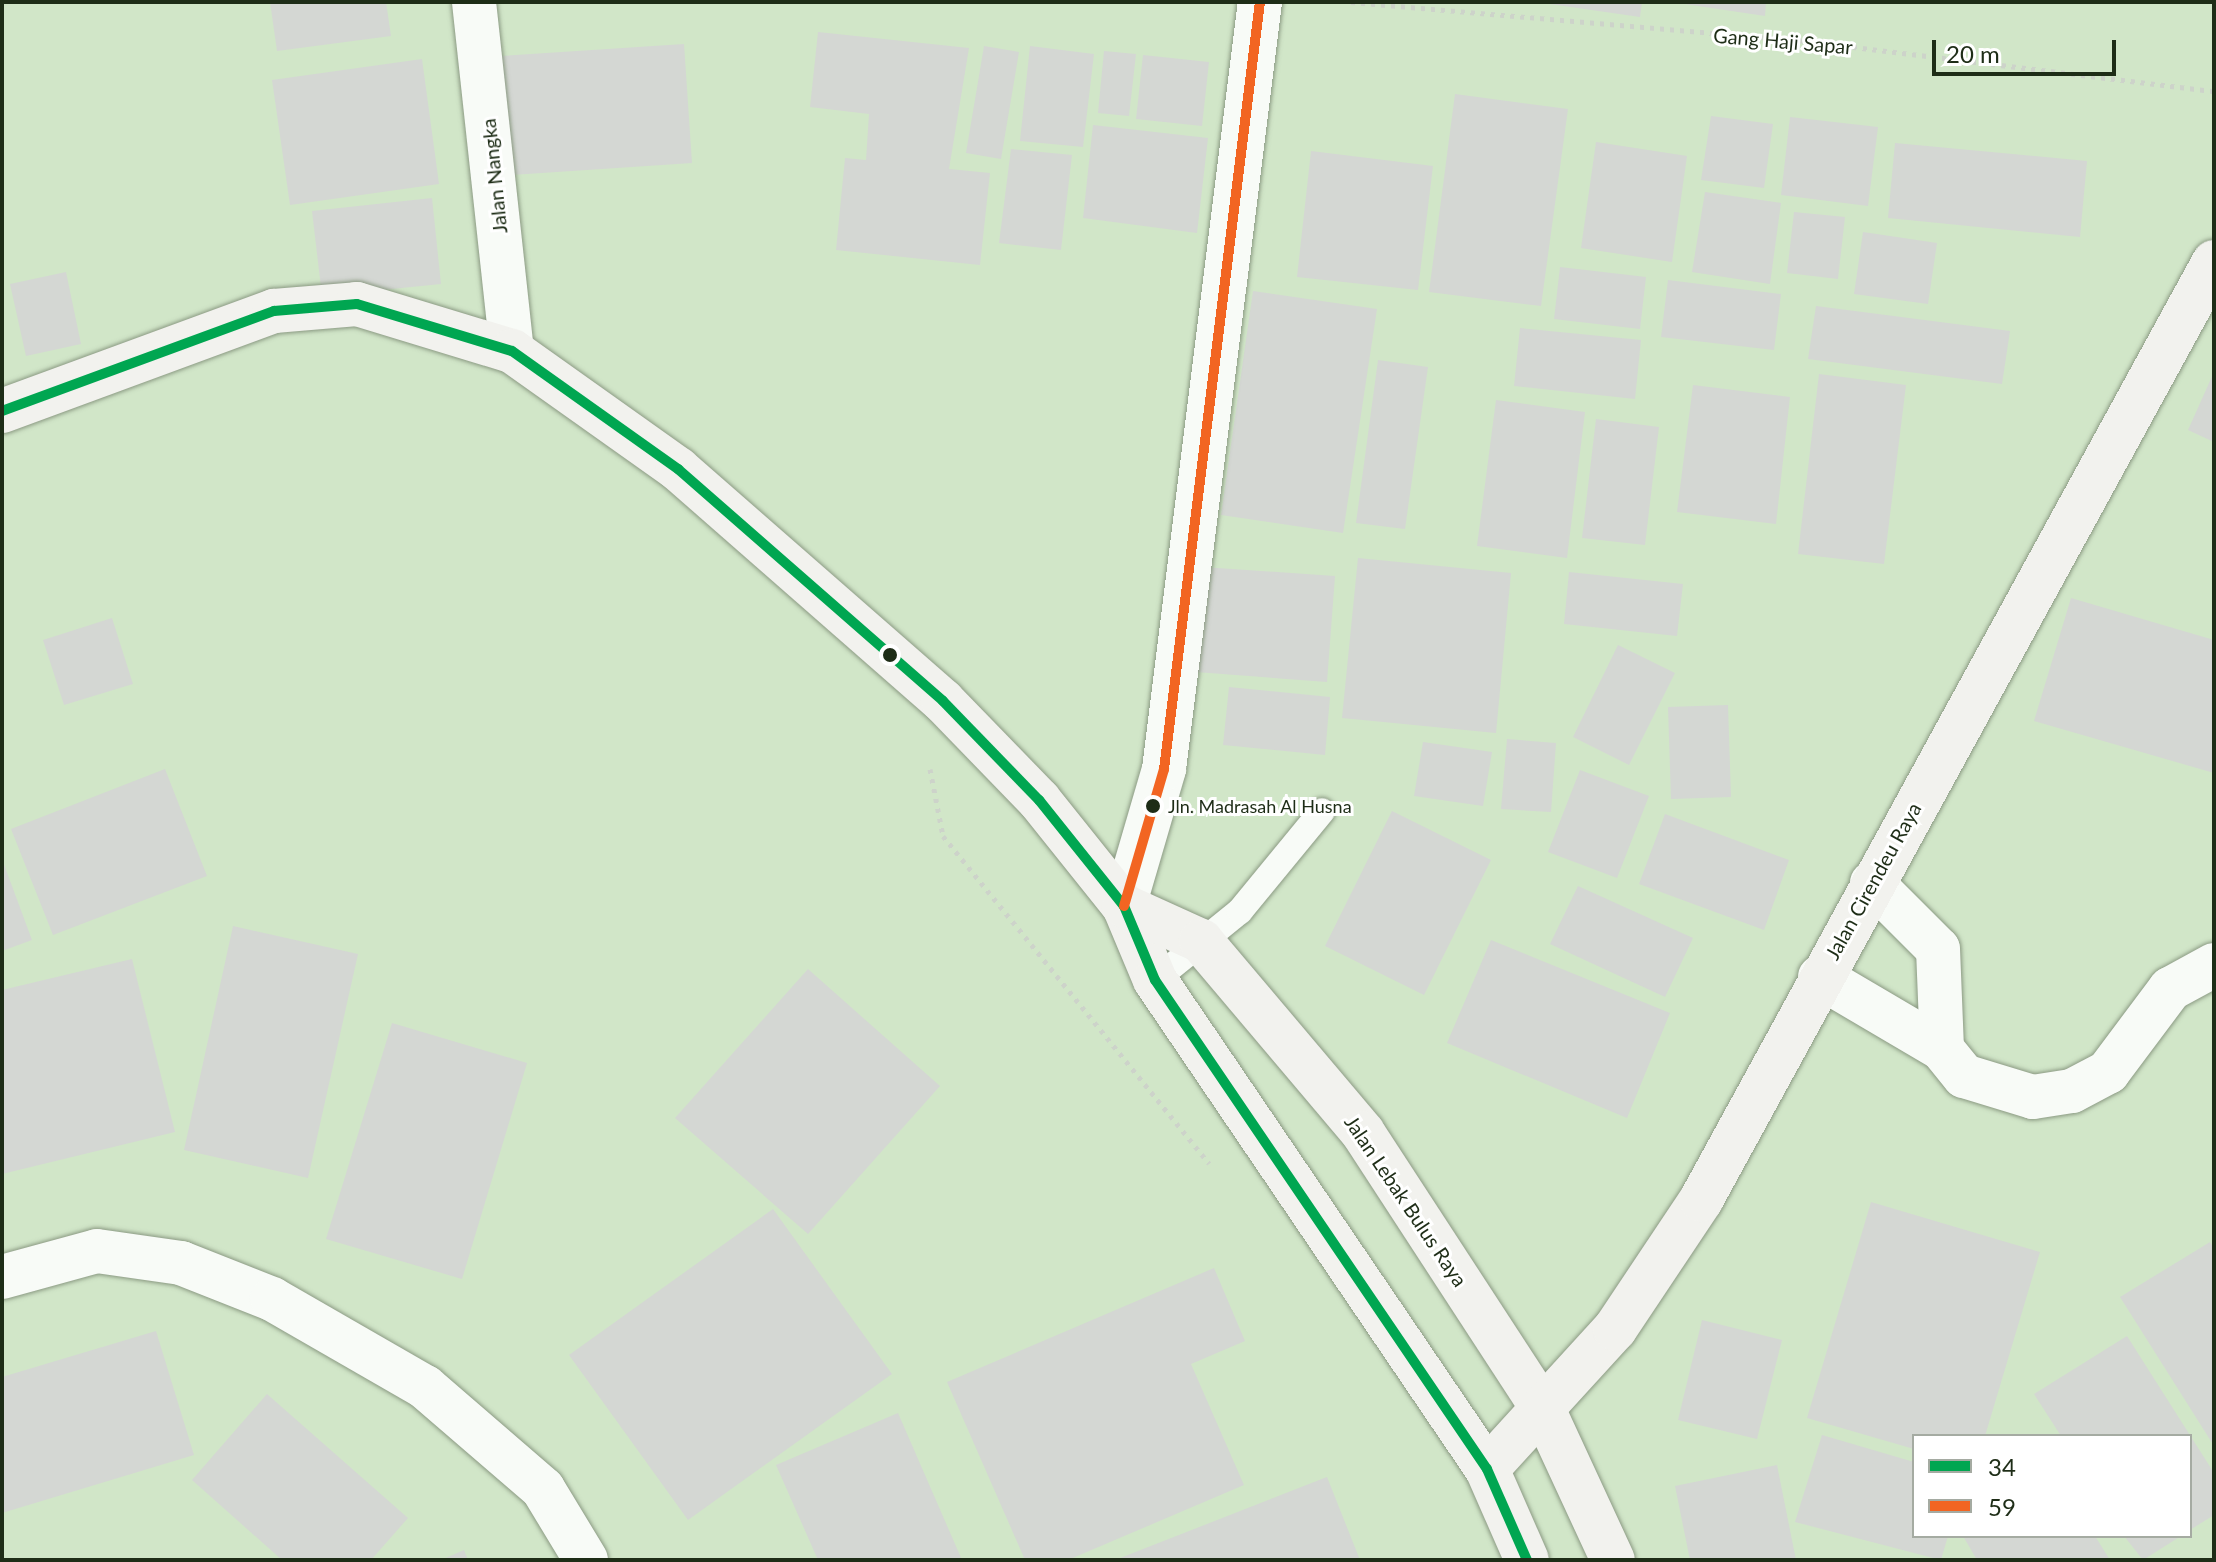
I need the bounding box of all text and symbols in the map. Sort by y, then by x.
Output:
street label: Gang Haji Sapar [1712,23,1854,59]
scale bar [1936,24,2120,74]
text: 20 m [1946,39,2000,68]
street label: Jalan Nangka [476,117,512,235]
unlabelled marker [882,647,898,663]
place label: Jln. Madrasah Al Husna [1168,795,1352,817]
marker: Jln. Madrasah Al Husna [1145,798,1161,814]
street label: Jalan Cirendeu Raya [1820,798,1926,964]
street label: Jalan Lebak Bulus Raya [1340,1111,1472,1291]
legend [1912,1434,2192,1538]
text: 34 [1988,1452,2016,1481]
text: 59 [1988,1492,2016,1521]

